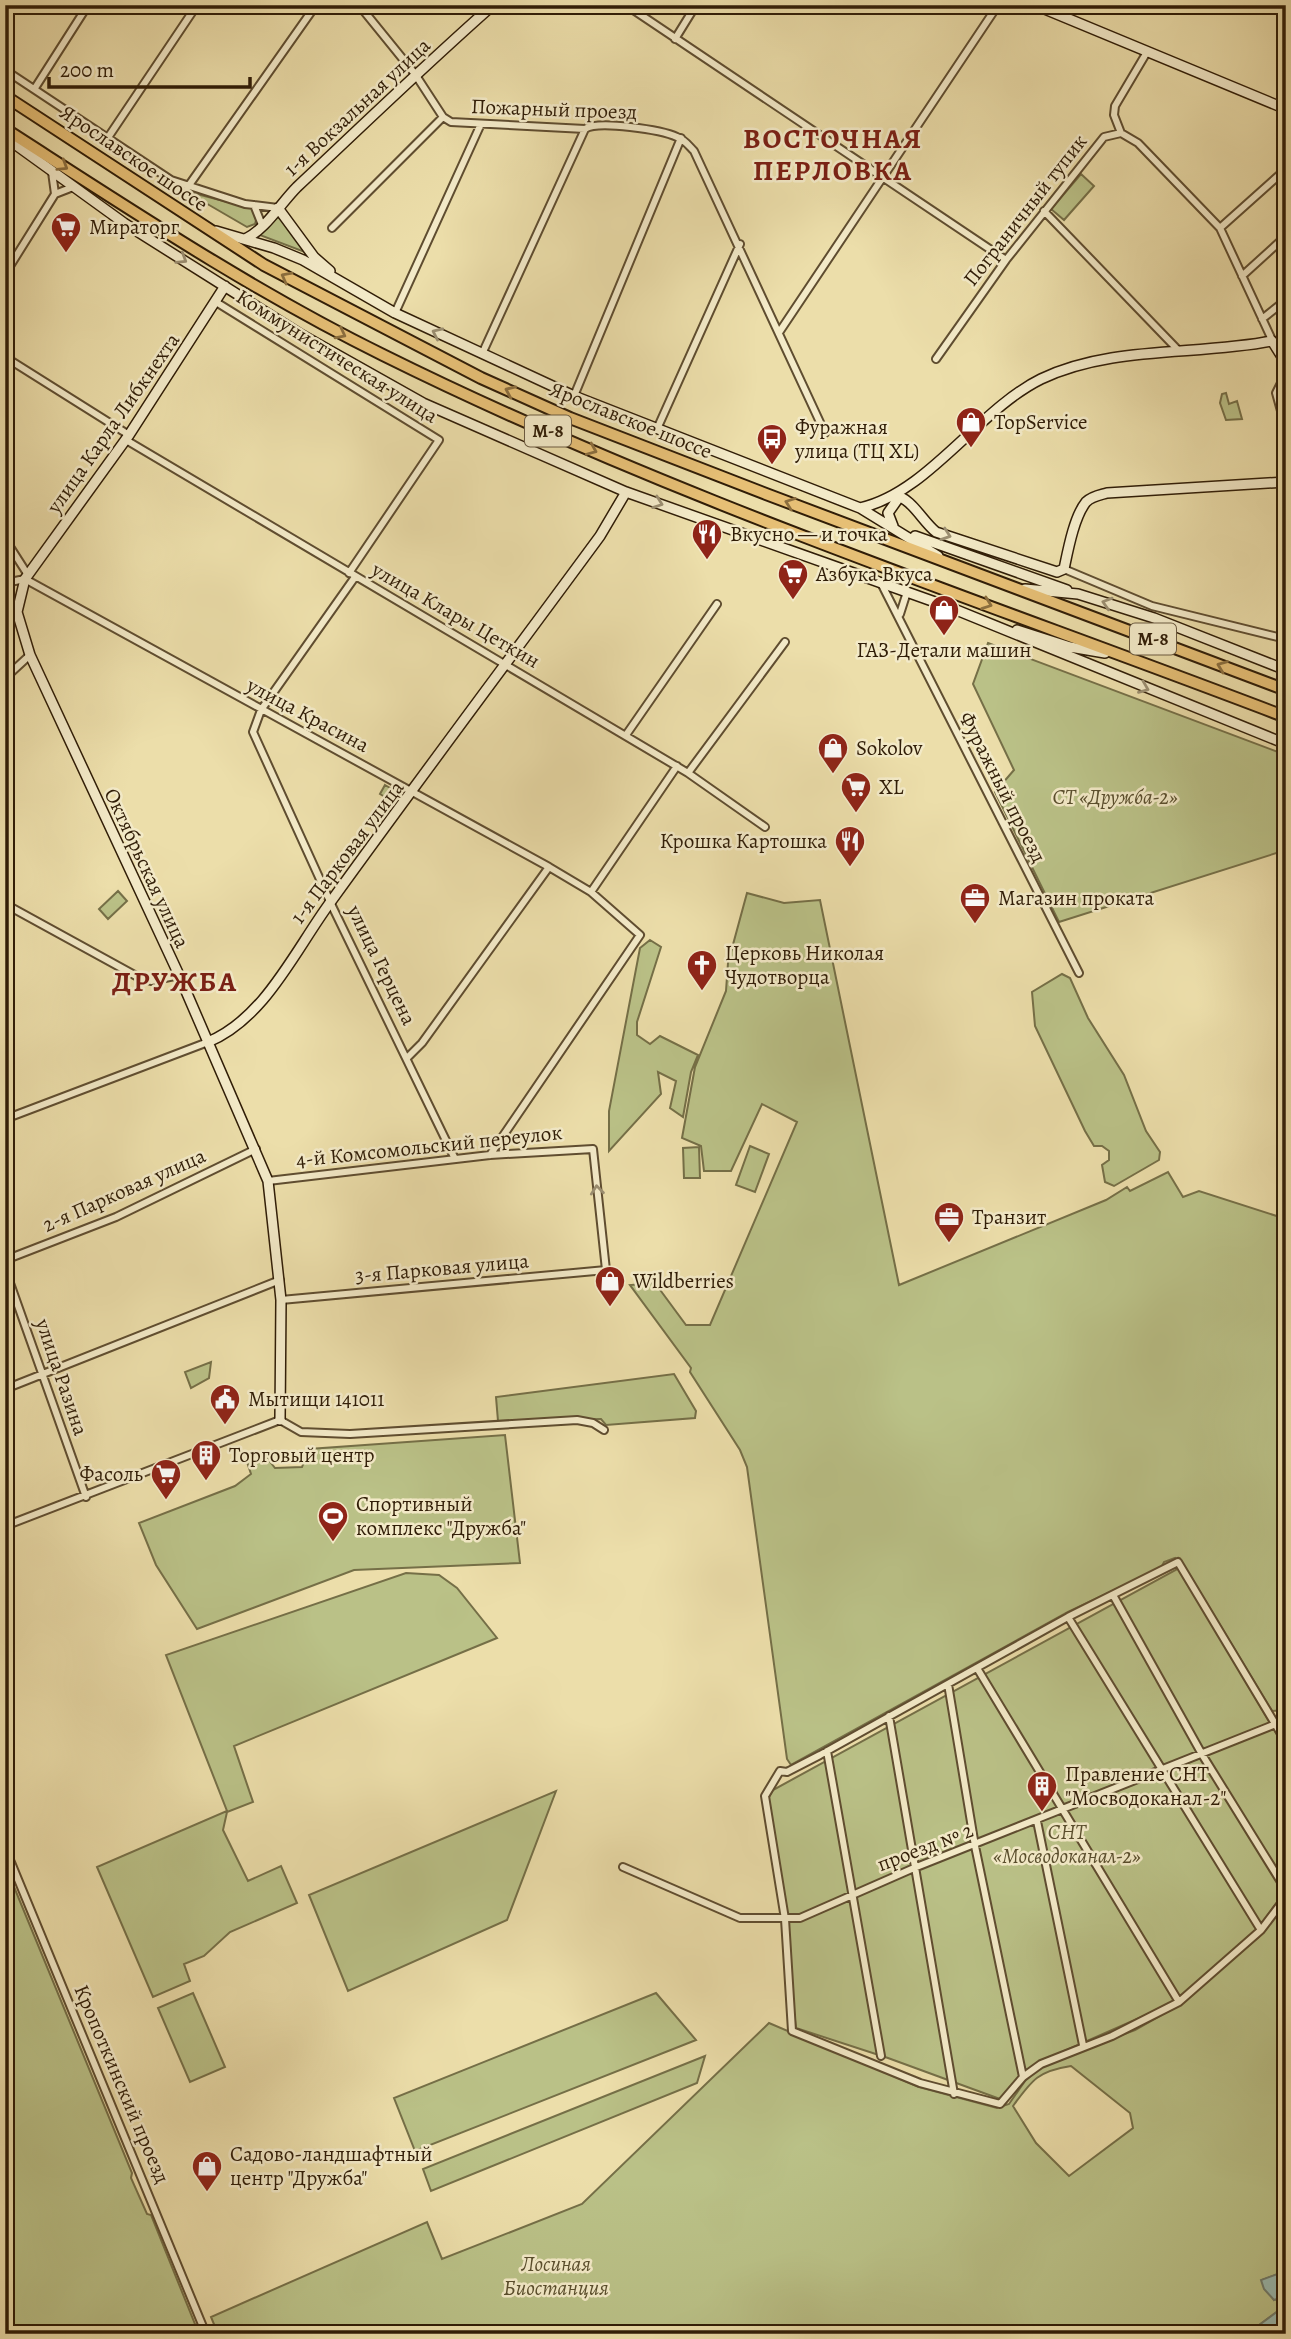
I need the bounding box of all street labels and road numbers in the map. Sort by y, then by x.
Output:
street label: 1-я Вокзальная улица [278,31,437,182]
street label: Пожарный проезд [471,92,637,126]
street label: Ярославское шоссе [55,98,213,218]
street label: Пограничный тупик [957,128,1093,292]
street label: Коммунистическая улица [231,282,444,430]
street label: улица Карла Либкнехта [39,327,186,520]
street label: Ярославское шоссе [546,375,716,465]
road number: М-8 [525,416,571,446]
street label: улица Клары Цеткин [366,555,545,675]
road number: М-8 [1130,624,1176,654]
street label: улица Красина [241,671,374,759]
street label: Фуражный проезд [953,707,1053,867]
street label: 1-я Парковая улица [284,774,410,929]
street label: Октябрьская улица [98,784,196,953]
street label: улица Герцена [340,899,423,1030]
street label: 4-й Комсомольский переулок [295,1118,564,1174]
street label: 2-я Парковая улица [38,1141,210,1239]
street label: 3-я Парковая улица [354,1246,530,1290]
street label: улица Разина [29,1314,95,1439]
street label: проезд № 2 [873,1816,977,1878]
street label: Кропоткинский проезд [67,1980,177,2188]

